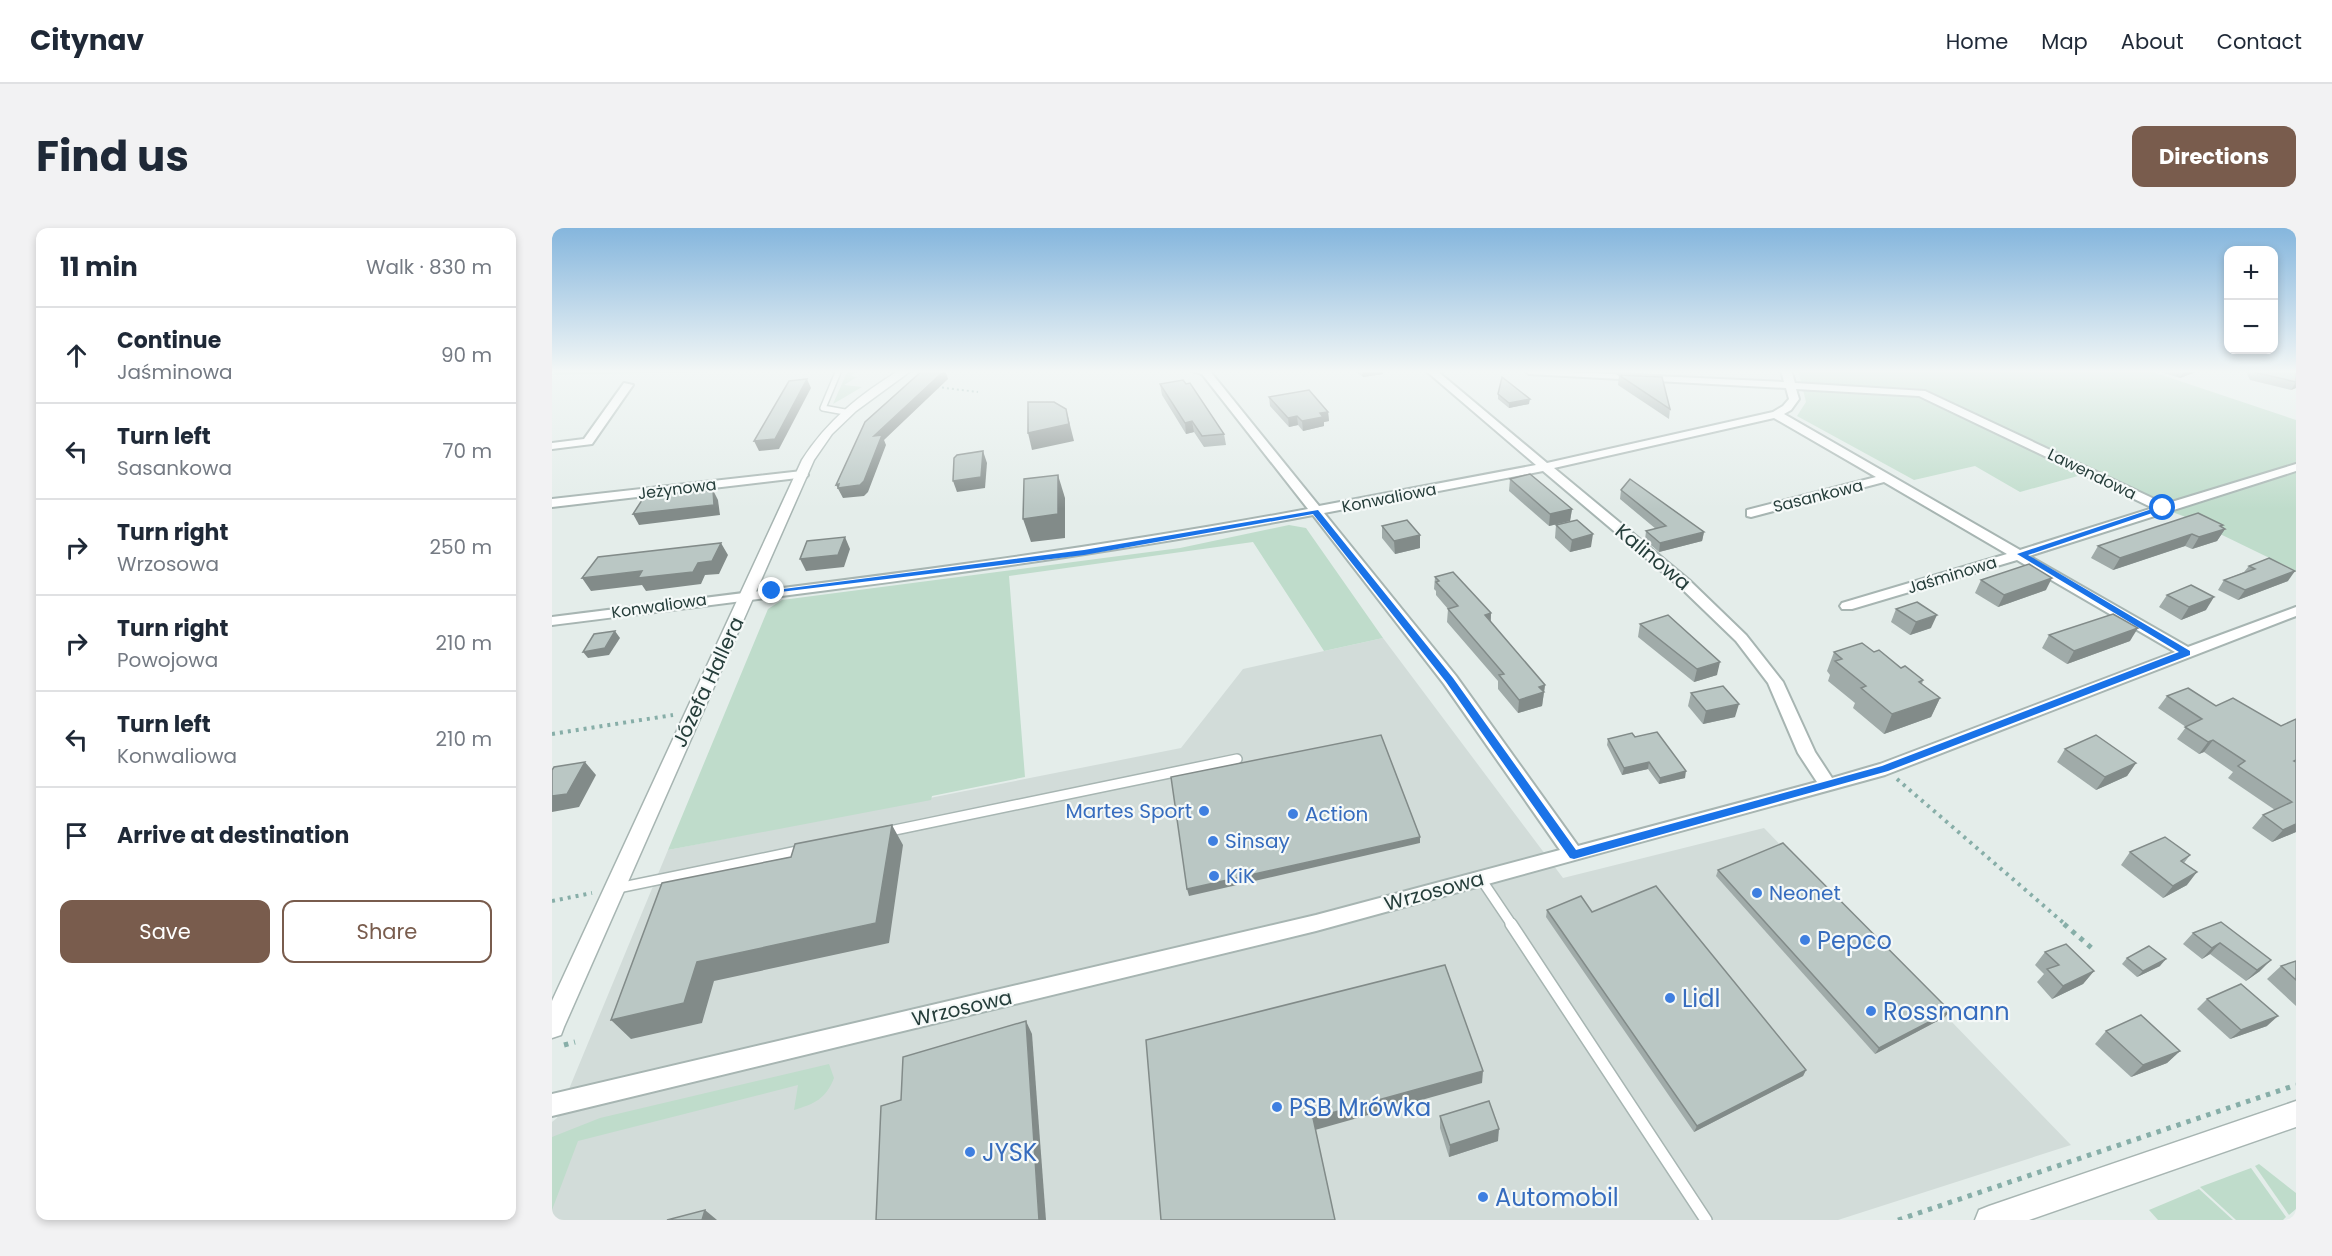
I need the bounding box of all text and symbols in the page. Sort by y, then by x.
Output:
text: Citynav [30,21,144,60]
text: Home [1946,27,2008,56]
text: Map [2041,27,2088,56]
text: About [2121,27,2184,56]
text: Contact [2217,27,2302,56]
button: Directions [2132,126,2296,187]
text: Find us [36,127,189,186]
map controls [2224,246,2278,354]
button: + [2224,246,2278,300]
text: 11 min [60,249,138,285]
text: Walk · 830 m [366,253,492,281]
button: − [2224,300,2278,354]
text: Continue [117,325,221,356]
icon: ahead [60,339,93,372]
text: 90 m [441,341,492,369]
text: Jaśminowa [117,358,233,386]
text: Turn left [117,421,211,452]
icon: left [60,435,93,468]
text: 70 m [443,437,492,465]
street label: Lawendowa [2044,443,2140,505]
text: Sasankowa [117,454,232,482]
street label: Jeżynowa [636,473,718,505]
street label: Sasankowa [1771,474,1865,518]
street label: Konwaliowa [1340,478,1438,518]
route start [2149,494,2175,520]
text: Turn right [117,517,228,548]
street label: Kalinowa [1609,517,1697,597]
icon: right [60,531,93,564]
text: 250 m [429,533,492,561]
text: Wrzosowa [117,550,219,578]
street label: Jaśminowa [1904,550,2000,600]
route end [758,577,784,603]
street label: Konwaliowa [610,588,708,624]
street label: Józefa Hallera [666,612,750,752]
text: Turn right [117,613,228,644]
icon: right [60,627,93,660]
text: 210 m [436,629,492,657]
text: Powojowa [117,646,218,674]
text: Turn left [117,709,211,740]
icon: left [60,723,93,756]
text: 210 m [436,725,492,753]
text: Konwaliowa [117,742,237,770]
place label: Martes Sport [1066,797,1192,825]
place label: Action [1305,800,1368,828]
marker: Martes Sport [1197,804,1211,818]
marker: Action [1286,807,1300,821]
icon: arrive [60,819,93,852]
text: Arrive at destination [117,820,349,851]
place label: Sinsay [1225,827,1290,855]
marker: Sinsay [1206,834,1220,848]
place label: KiK [1226,862,1255,890]
street label: Wrzosowa [1381,864,1487,918]
marker: KiK [1207,869,1221,883]
place label: Neonet [1769,879,1841,907]
marker: Neonet [1750,886,1764,900]
button: Save [60,900,270,963]
button: Share [282,900,492,963]
place label: Pepco [1817,924,1892,957]
marker: Pepco [1798,933,1812,947]
place label: Lidl [1682,982,1720,1015]
street label: Wrzosowa [909,983,1015,1033]
marker: Lidl [1663,991,1677,1005]
place label: Rossmann [1883,995,2010,1028]
marker: Rossmann [1864,1004,1878,1018]
place label: PSB Mrówka [1289,1091,1431,1124]
marker: PSB Mrówka [1270,1100,1284,1114]
place label: JYSK [982,1136,1037,1169]
marker: JYSK [963,1145,977,1159]
place label: Automobil [1495,1181,1619,1214]
marker: Automobil [1476,1190,1490,1204]

